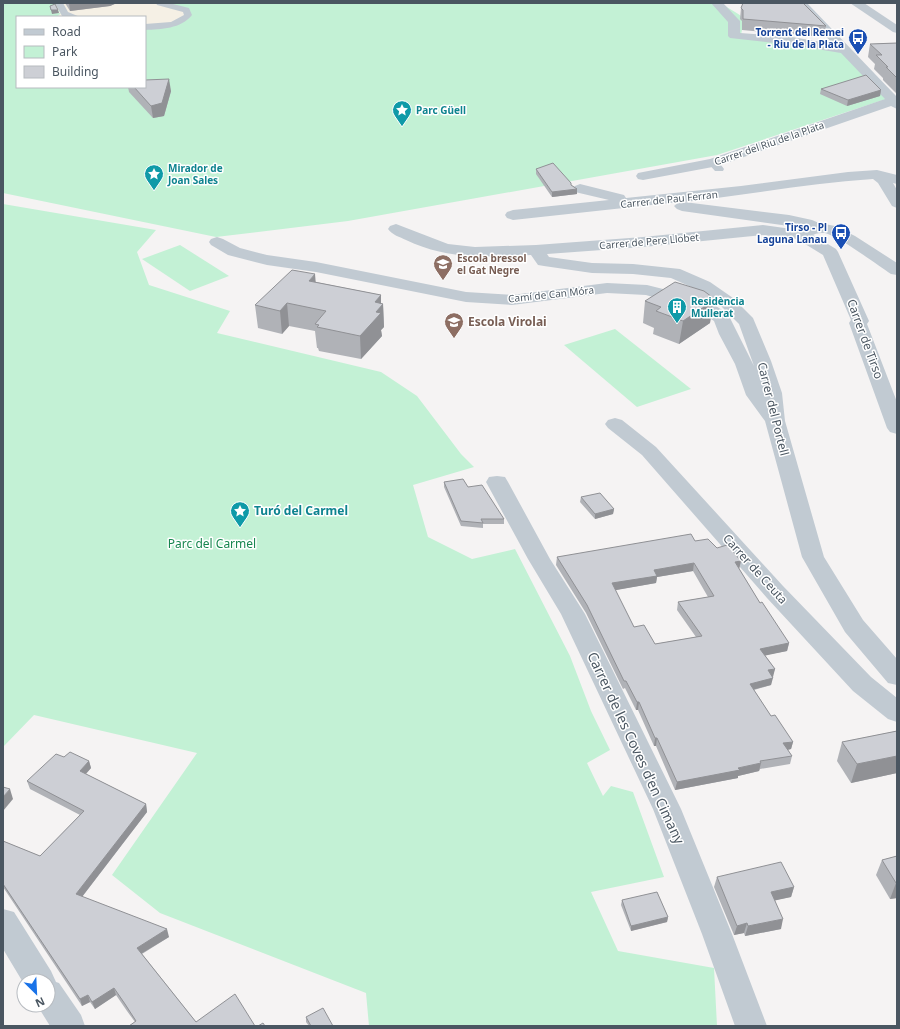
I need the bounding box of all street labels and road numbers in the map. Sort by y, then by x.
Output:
street label: Carrer del Riu de la Plata [712,118,826,168]
street label: Carrer de Pau Ferran [620,187,718,211]
street label: Carrer de Pere Llobet [599,230,700,252]
street label: Camí de Can Móra [507,283,595,305]
street label: Carrer de Tirso [843,297,888,381]
street label: Carrer del Portell [754,360,793,457]
street label: Carrer de Ceuta [719,530,791,607]
street label: Carrer de les Coves d'en Cimany [583,649,690,848]

